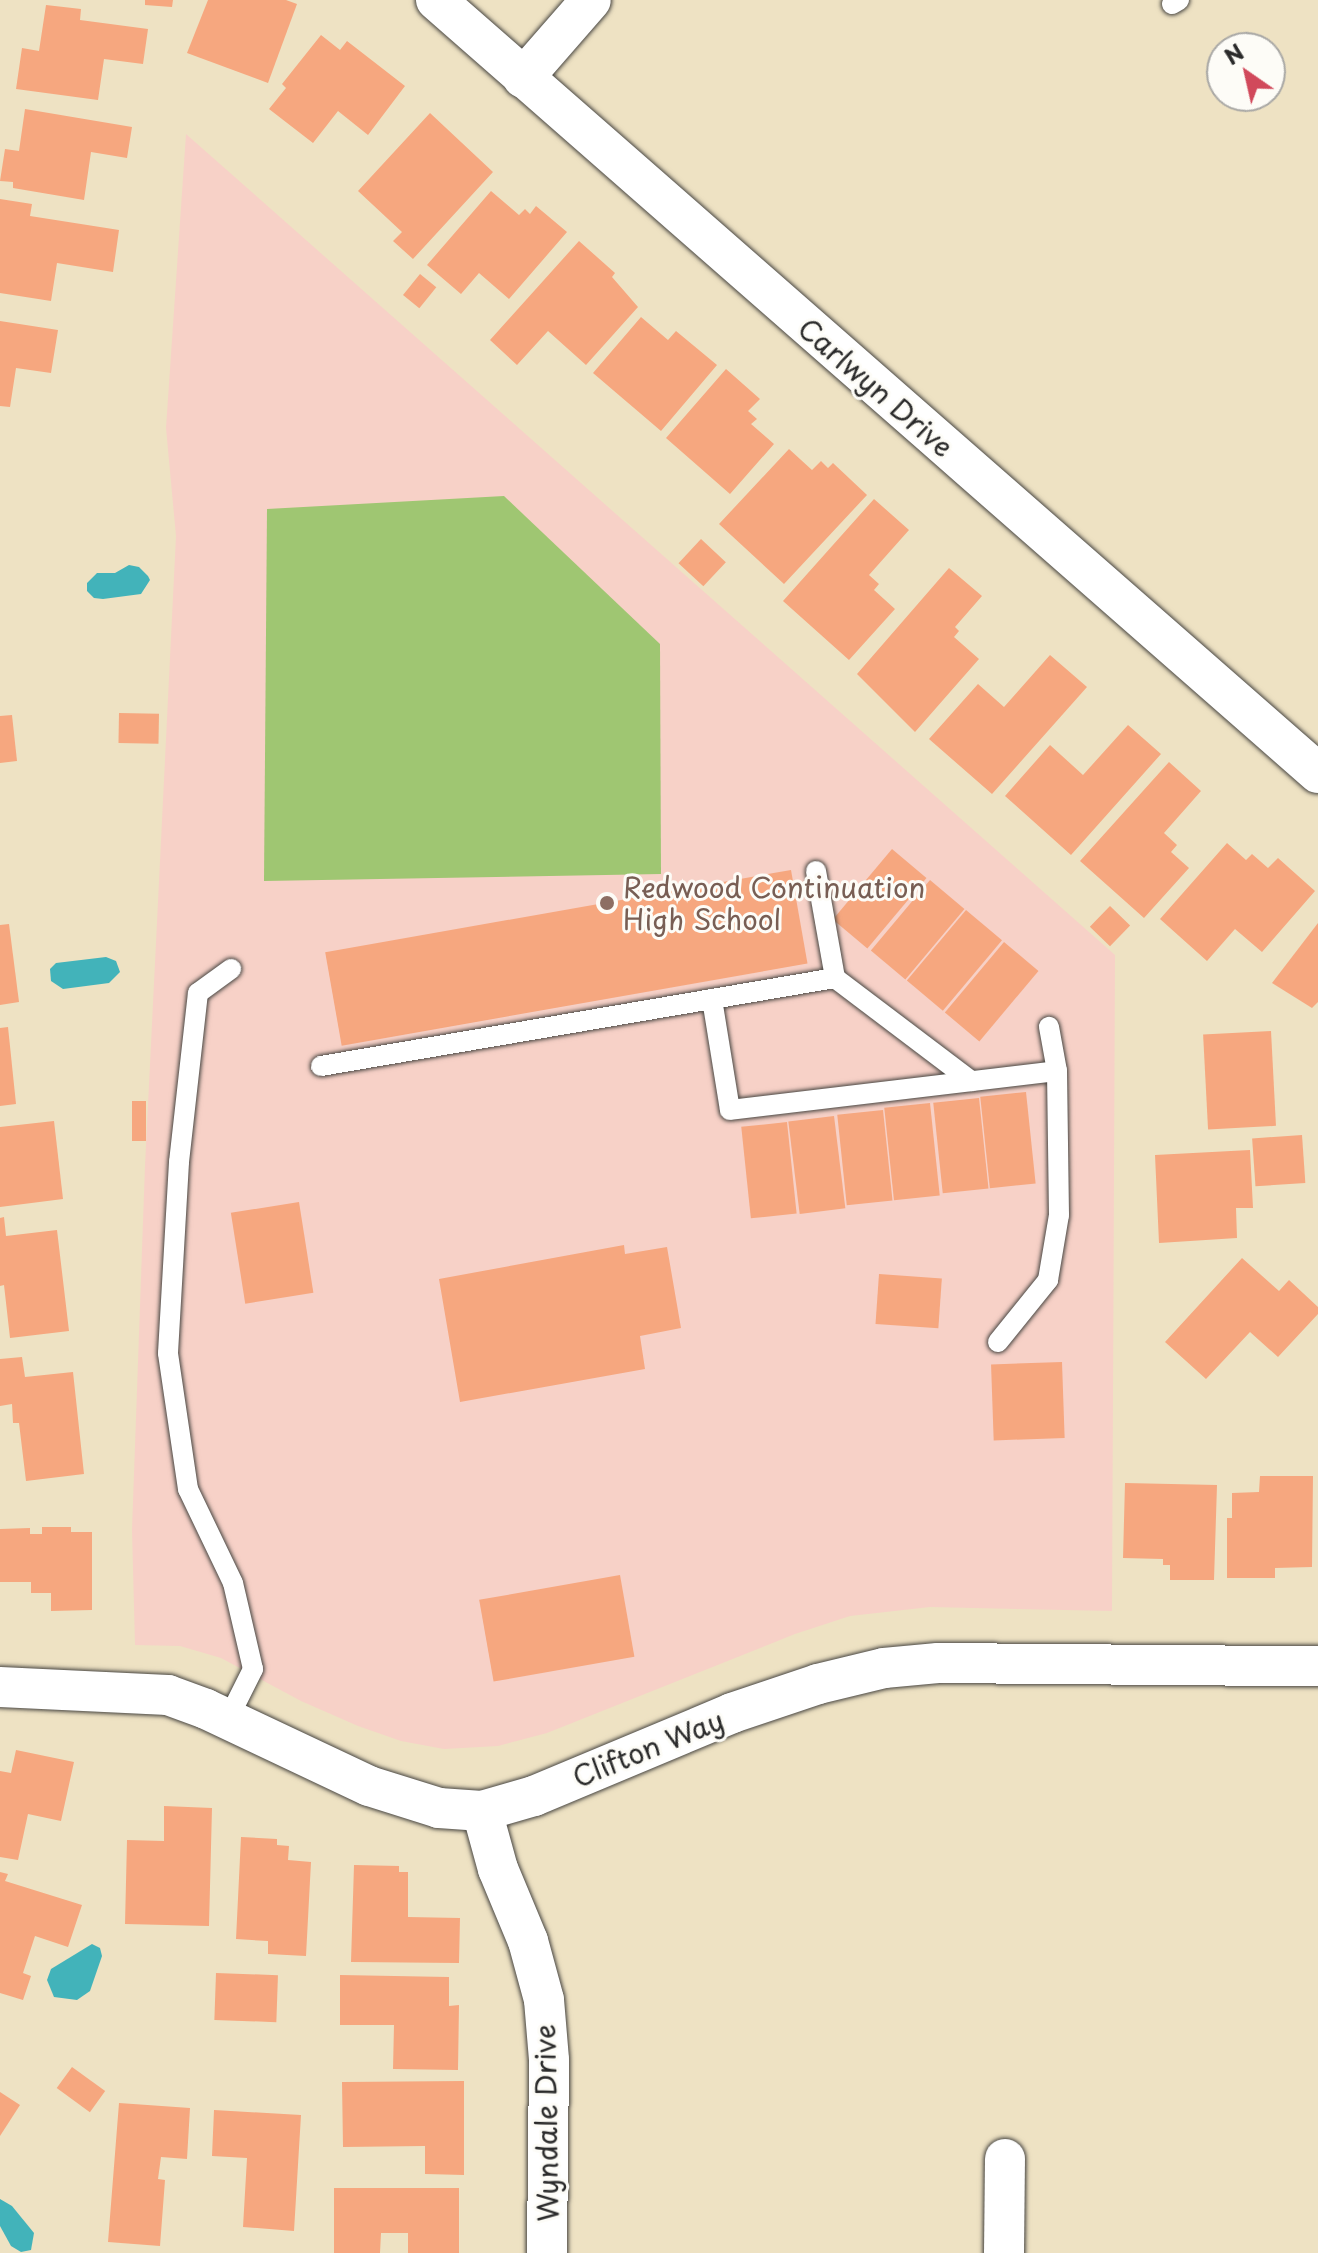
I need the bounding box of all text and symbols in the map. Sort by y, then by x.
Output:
north arrow [1206,32,1286,112]
text: N [1217,35,1250,72]
street label: Carlwyn Drive [791,310,961,464]
place label: Redwood Continuation High School [623,870,925,936]
marker: Redwood Continuation High School [598,894,616,912]
street label: Clifton Way [567,1702,729,1794]
street label: Wyndale Drive [527,2023,565,2223]

